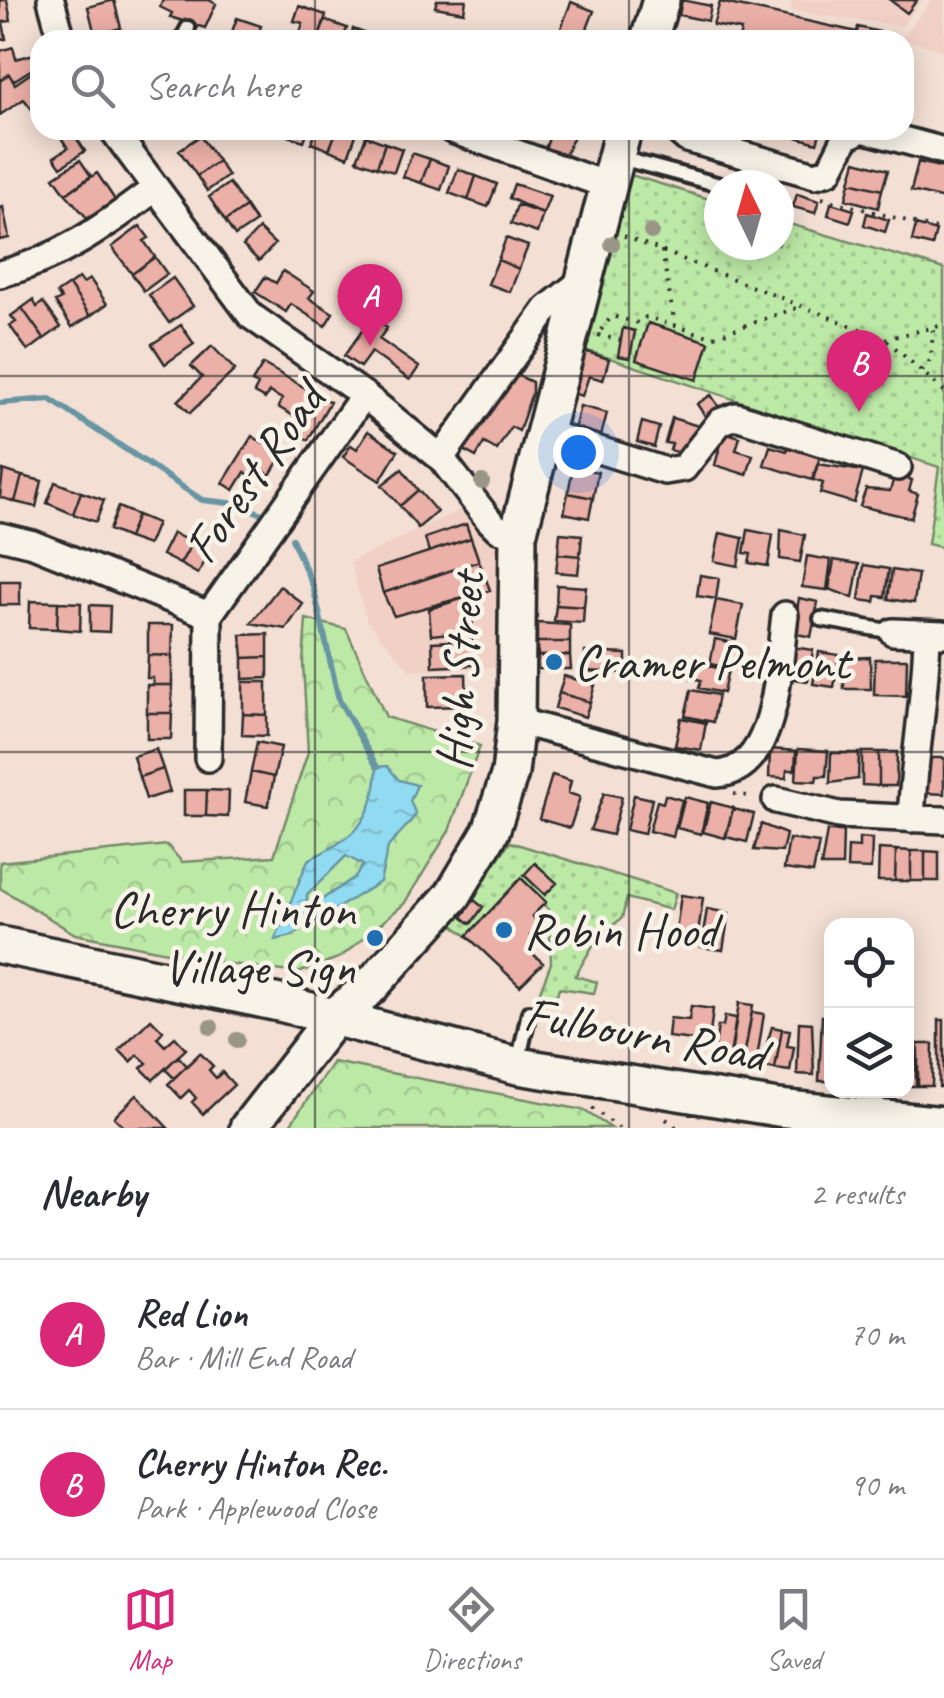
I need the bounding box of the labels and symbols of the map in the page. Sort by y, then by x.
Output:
north arrow [704,170,794,260]
pin: A [338,264,402,346]
pin: B [826,330,892,412]
street label: Forest Road [169,365,343,575]
your location [553,427,604,478]
street label: High Street [422,565,499,772]
place label: Cramer Pelmont [574,631,854,694]
marker: Cramer Pelmont [543,651,565,673]
place label: Cherry Hinton Village Sign [110,878,356,999]
place label: Robin Hood [524,899,723,962]
marker: Robin Hood [493,919,515,941]
marker: Cherry Hinton Village Sign [364,927,386,949]
street label: Fulbourn Road [519,982,778,1087]

